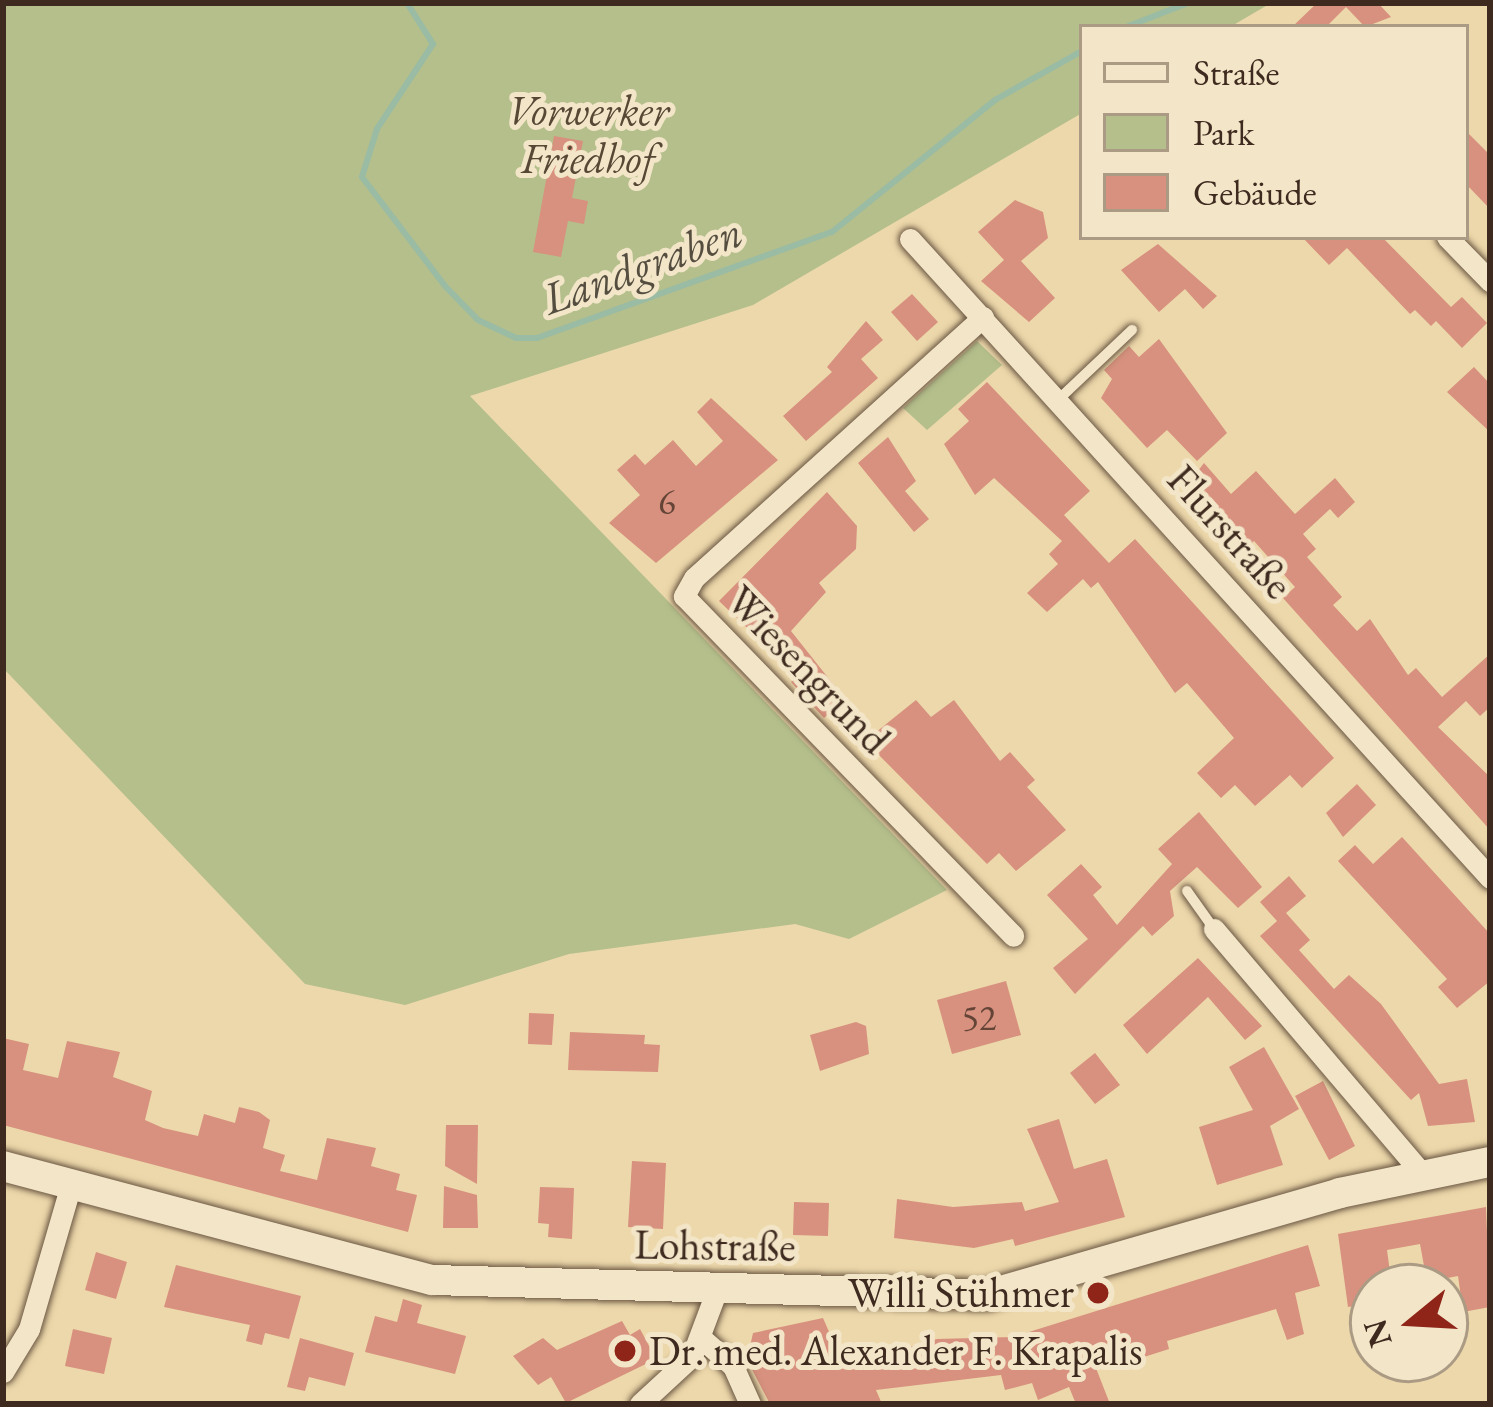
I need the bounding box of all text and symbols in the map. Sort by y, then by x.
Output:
legend [1079,24,1469,240]
text: Straße [1193,49,1280,96]
park label: Vorwerker Friedhof [507,86,669,184]
text: Park [1193,109,1254,156]
text: Gebäude [1193,169,1317,216]
water label: Landgraben [535,204,749,326]
street label: Flurstraße [1157,455,1303,609]
house number: 6 [658,480,676,524]
street label: Wiesengrund [715,575,901,765]
house number: 52 [962,996,996,1040]
street label: Lohstraße [634,1219,796,1273]
north arrow [1349,1263,1469,1383]
place label: Willi Stühmer [848,1268,1074,1318]
marker: Willi Stühmer [1085,1280,1111,1306]
text: N [1353,1314,1402,1353]
place label: Dr. med. Alexander F. Krapalis [649,1326,1143,1376]
marker: Dr. med. Alexander F. Krapalis [612,1338,638,1364]

